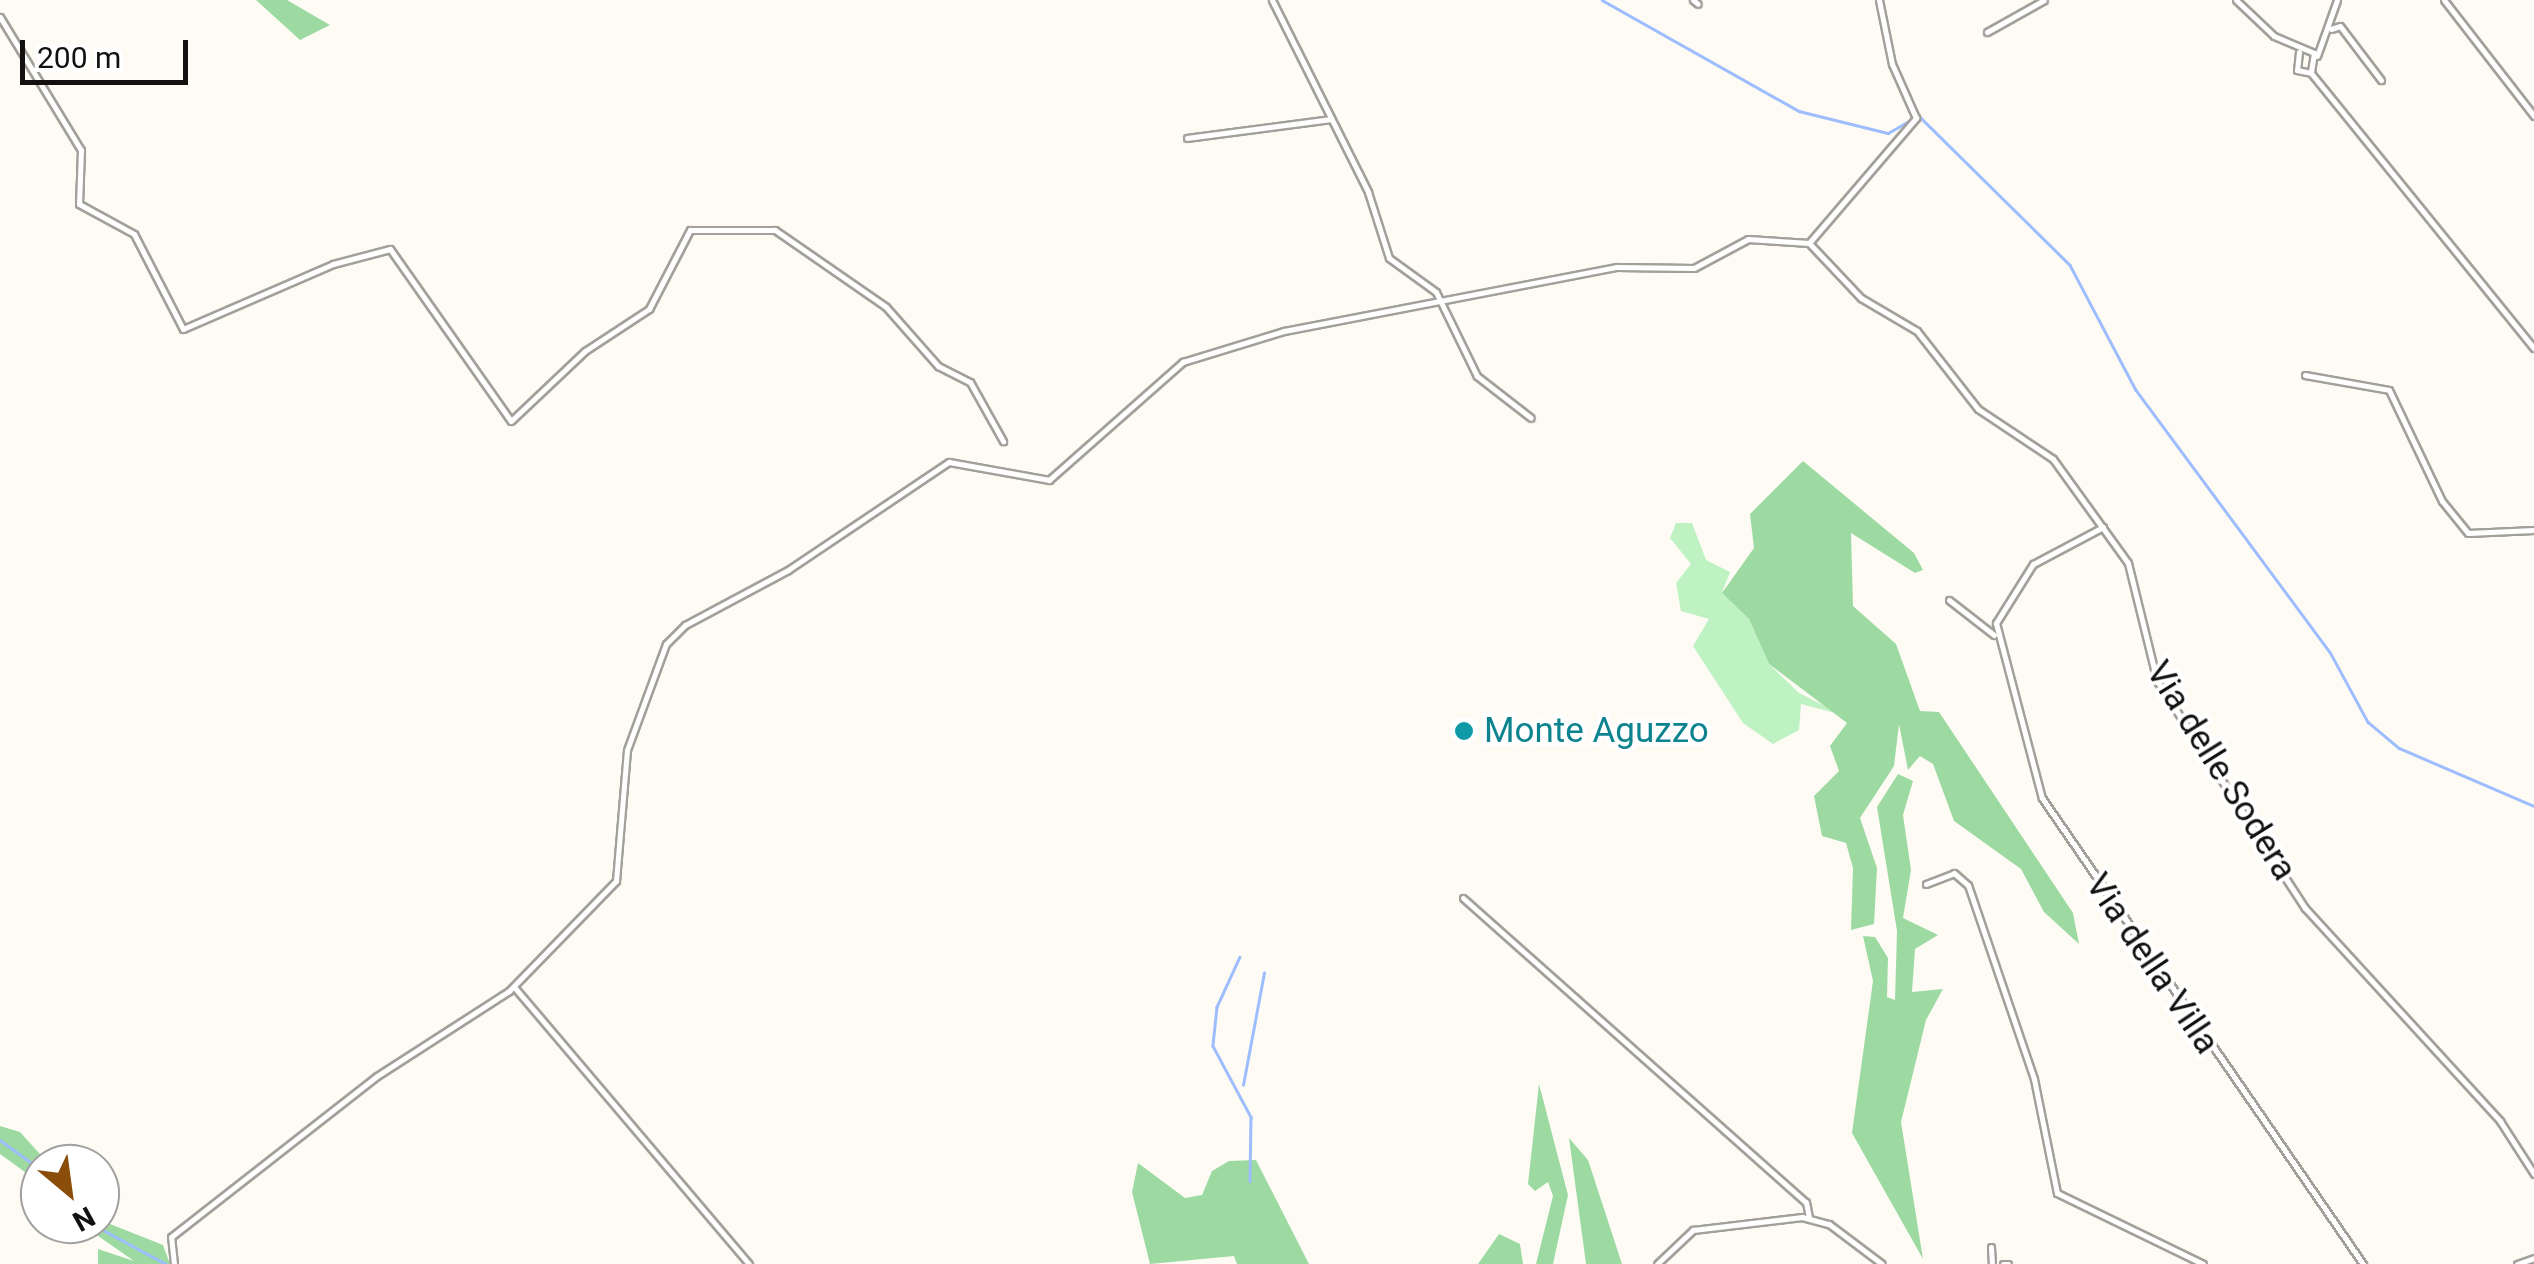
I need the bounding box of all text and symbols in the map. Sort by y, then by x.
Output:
scale bar [25,20,192,82]
text: 200 m [37,40,121,75]
street label: Via delle Sodera [2137,654,2305,888]
place label: Monte Aguzzo [1484,710,1709,752]
marker: Monte Aguzzo [1453,720,1475,742]
street label: Via della Villa [2076,866,2228,1062]
north arrow [20,1144,120,1244]
text: N [67,1200,100,1238]

